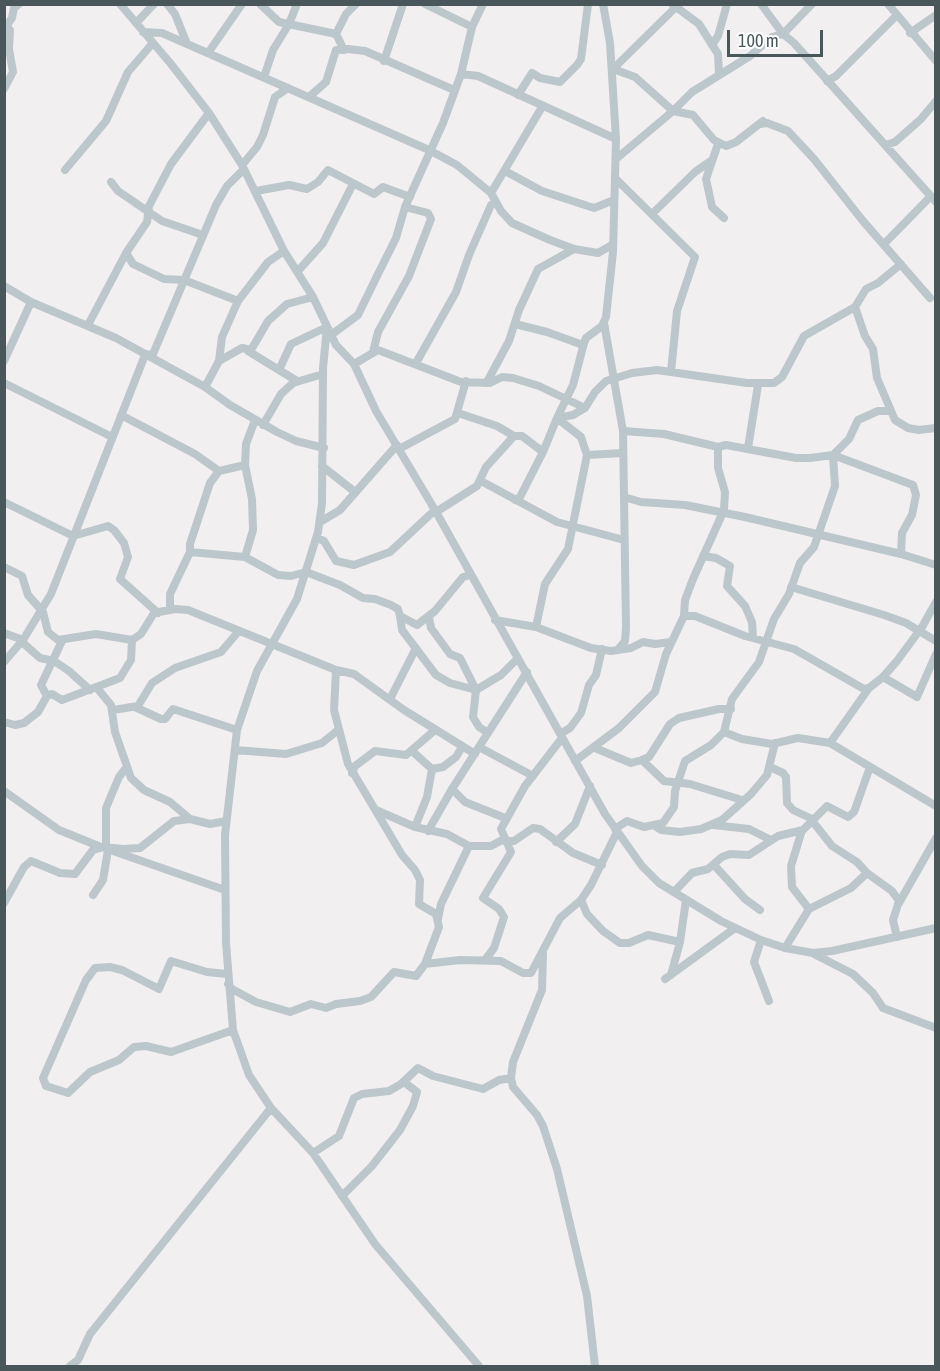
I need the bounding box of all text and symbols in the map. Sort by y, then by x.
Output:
scale bar [730,18,826,56]
text: 100 m [738,30,779,51]

